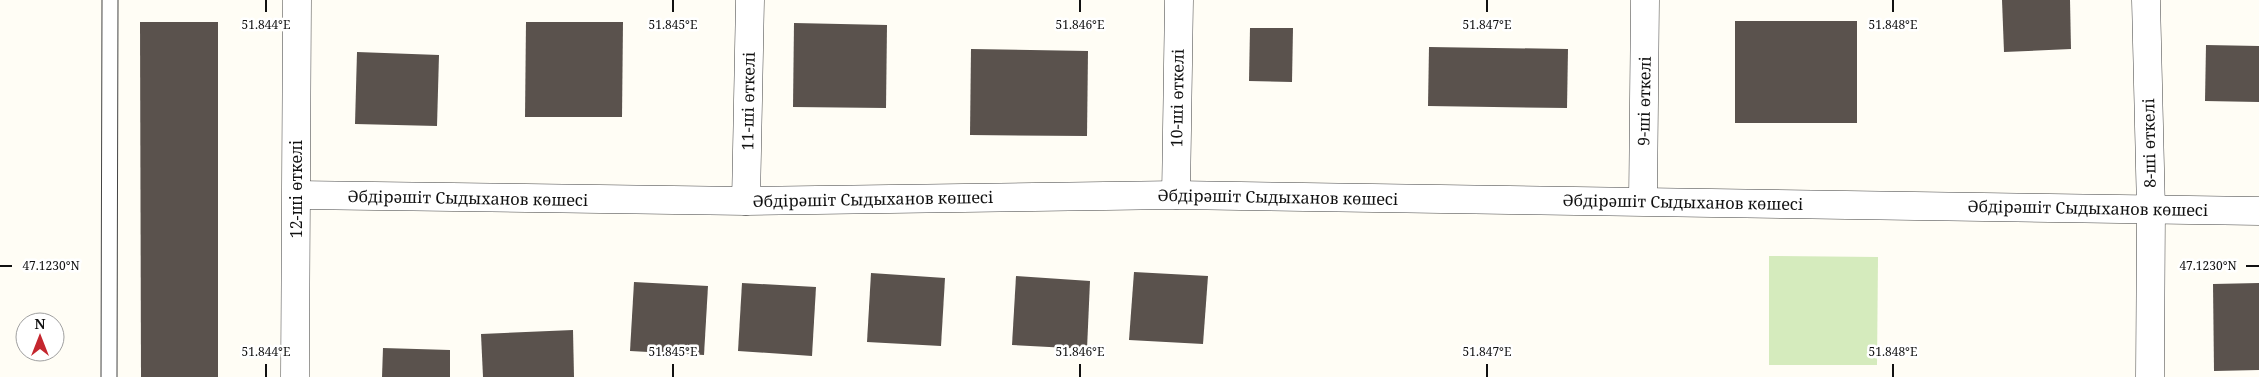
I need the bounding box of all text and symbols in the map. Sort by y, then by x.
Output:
text: 51.844°E [242,16,290,33]
text: 51.845°E [649,16,697,33]
text: 51.846°E [1056,16,1104,33]
text: 51.847°E [1463,16,1511,33]
text: 51.848°E [1869,16,1917,33]
street label: 10-ші өткелі [1165,48,1189,148]
street label: 11-ші өткелі [736,51,760,151]
street label: 9-ші өткелі [1632,55,1656,146]
street label: 8-ші өткелі [2137,97,2161,188]
street label: 12-ші өткелі [285,139,307,238]
street label: Әбдірәшіт Сыдыханов көшесі [1157,184,1399,210]
street label: Әбдірәшіт Сыдыханов көшесі [347,185,589,211]
street label: Әбдірәшіт Сыдыханов көшесі [752,186,994,212]
street label: Әбдірәшіт Сыдыханов көшесі [1562,189,1804,215]
street label: Әбдірәшіт Сыдыханов көшесі [1967,195,2209,221]
text: 47.1230°N [22,257,80,274]
text: 47.1230°N [2179,257,2237,274]
north arrow [15,312,65,362]
text: N [34,314,46,333]
text: 51.844°E [242,343,290,360]
text: 51.845°E [649,343,697,360]
text: 51.846°E [1056,343,1104,360]
text: 51.847°E [1463,343,1511,360]
text: 51.848°E [1869,343,1917,360]

